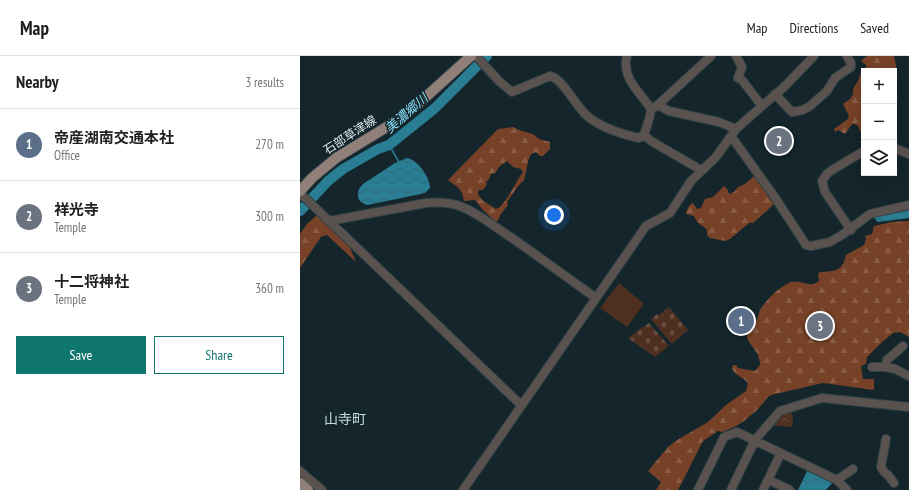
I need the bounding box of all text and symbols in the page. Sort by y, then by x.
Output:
text: Map [20,16,49,40]
text: Map [747,19,767,37]
text: Directions [789,19,838,37]
text: Saved [860,19,889,37]
map controls [861,68,897,176]
button: + [861,68,897,104]
text: Nearby [16,71,59,93]
text: 3 results [245,74,284,91]
water label: 美濃郷川 [381,89,433,137]
button: − [861,104,897,140]
street label: 石部草津線 [320,112,379,157]
pin: 2 [766,126,792,156]
text: 帝産湖南交通本社 [54,128,174,147]
text: 1 [26,136,32,153]
text: 270 m [255,136,284,153]
button: layers [861,140,897,176]
text: Office [54,147,80,164]
text: 祥光寺 [54,200,99,219]
your location [544,205,564,225]
text: 2 [26,208,32,225]
text: 300 m [255,208,284,225]
text: Temple [54,219,86,236]
text: 十二将神社 [54,272,129,291]
text: 3 [26,280,32,297]
text: 360 m [255,280,284,297]
text: Temple [54,291,86,308]
pin: 1 [728,306,754,336]
pin: 3 [807,311,833,341]
button: Save [16,336,146,374]
button: Share [154,336,284,374]
district label: 山寺町 [324,410,366,428]

